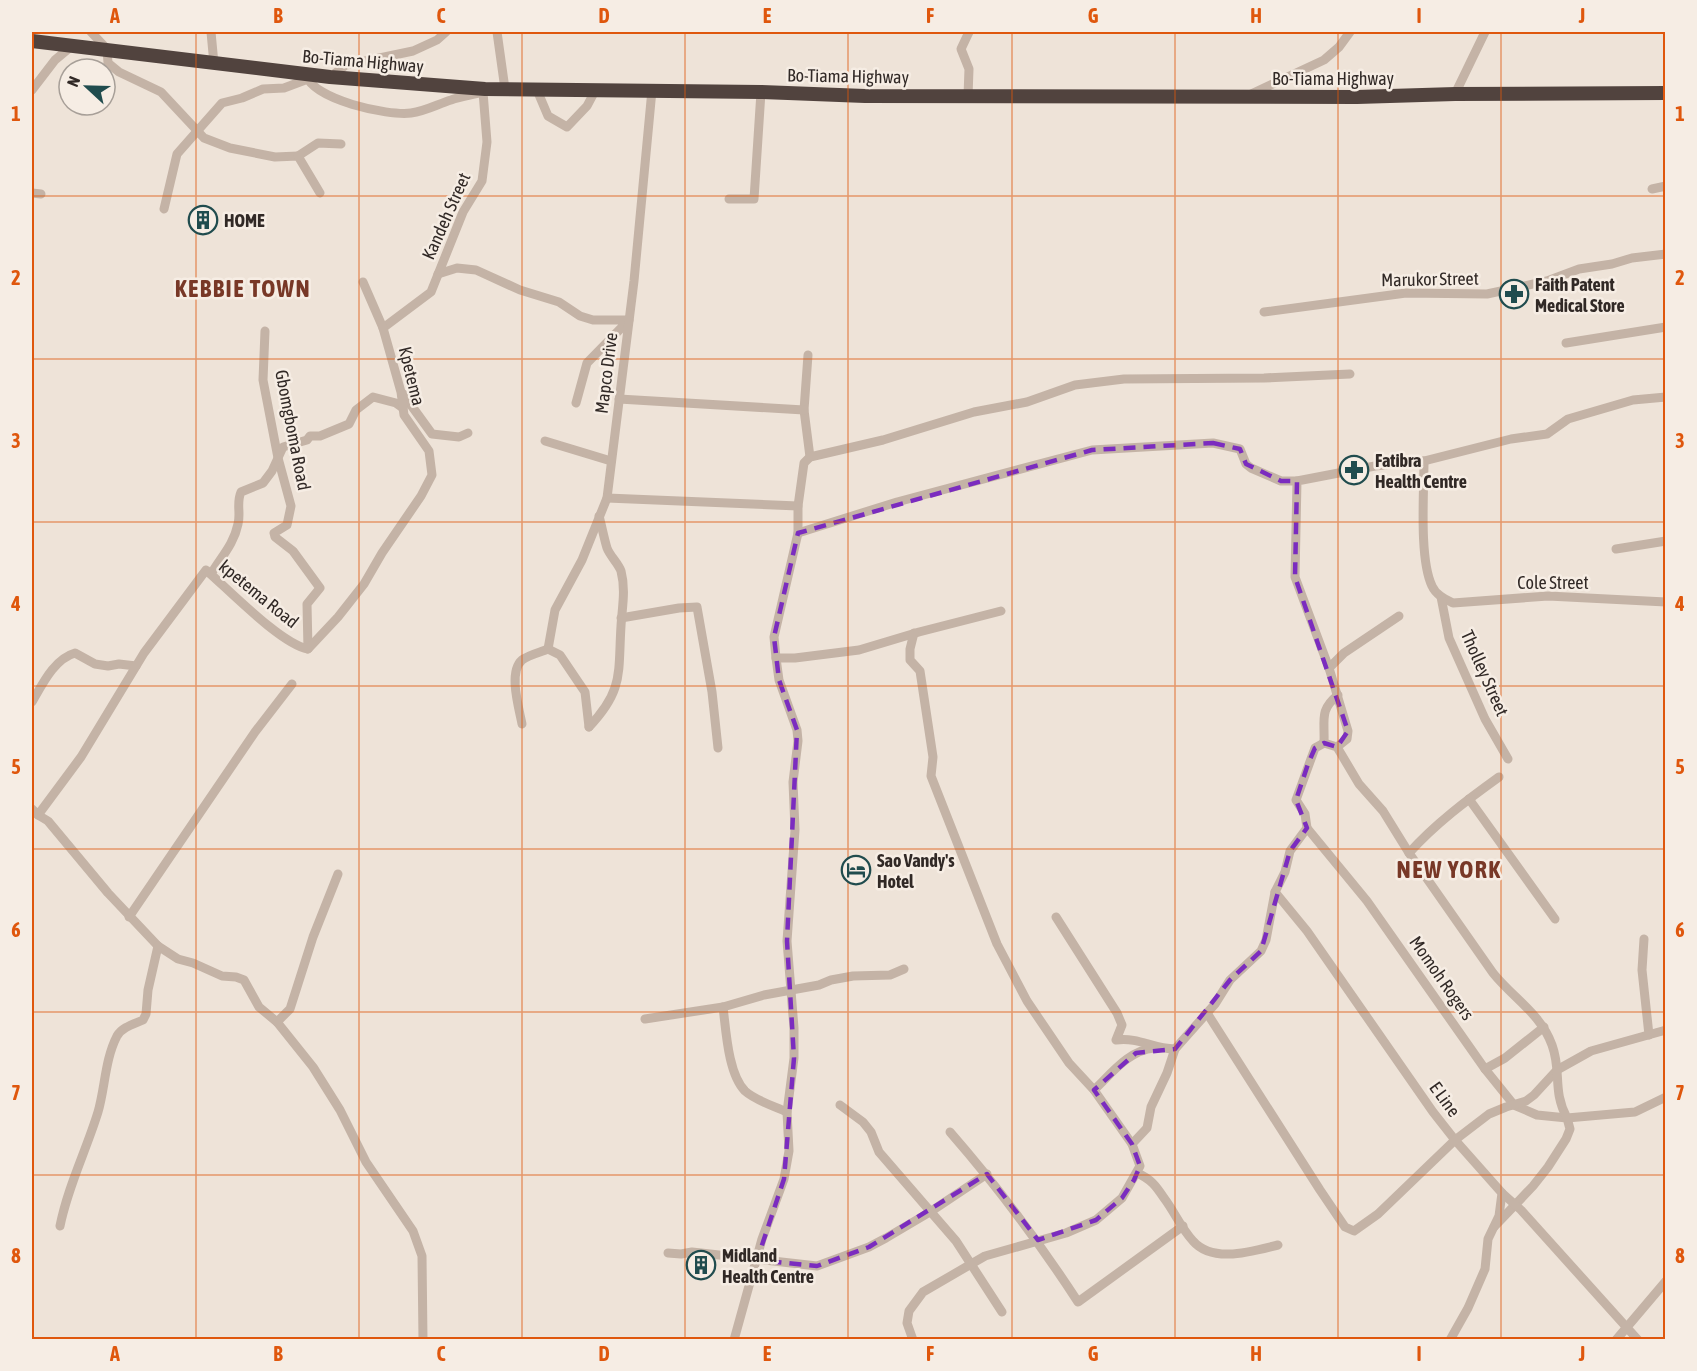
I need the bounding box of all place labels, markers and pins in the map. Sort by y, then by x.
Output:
building icon: HOME [187,204,219,236]
place label: HOME [224,210,265,231]
place label: Faith Patent Medical Store [1535,274,1625,316]
pharmacy icon: Faith Patent Medical Store [1498,278,1530,310]
place label: Fatibra Health Centre [1375,450,1467,492]
pharmacy icon: Fatibra Health Centre [1338,454,1370,486]
place label: Sao Vandy's Hotel [877,850,955,892]
hotel icon: Sao Vandy's Hotel [840,854,872,886]
place label: Midland Health Centre [722,1245,814,1287]
building icon: Midland Health Centre [685,1249,717,1281]

